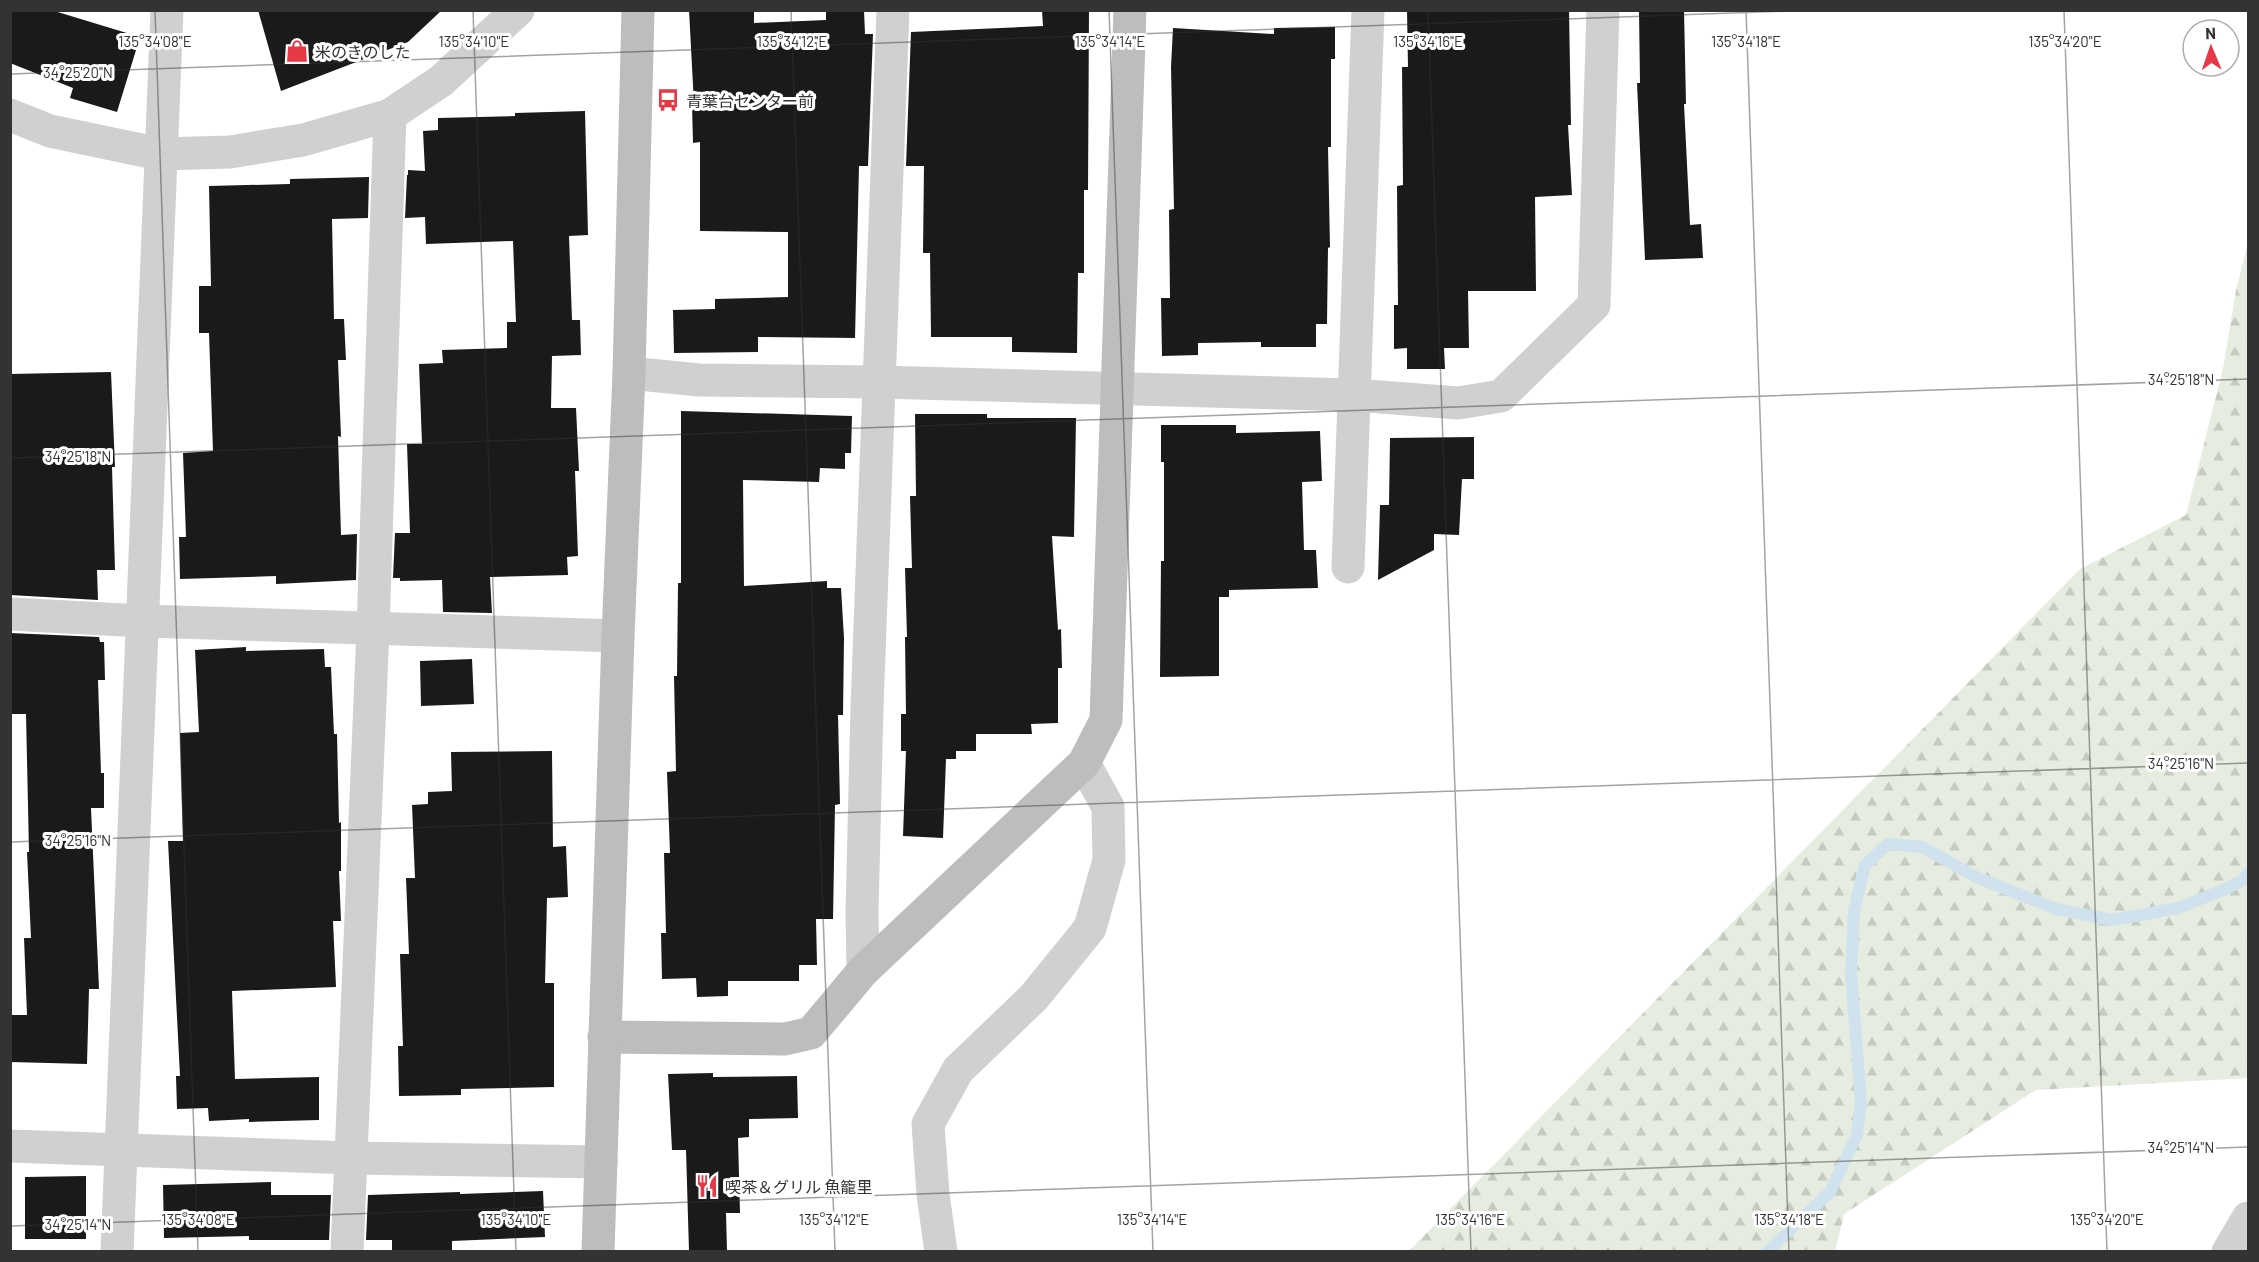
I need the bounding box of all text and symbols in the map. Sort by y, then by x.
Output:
north arrow [2181,18,2241,78]
text: N [2205,23,2216,42]
text: 135°34'08"E [118,32,192,50]
text: 135°34'10"E [439,32,509,50]
text: 135°34'12"E [757,32,827,50]
text: 135°34'14"E [1075,32,1145,50]
text: 135°34'16"E [1393,32,1463,50]
text: 135°34'18"E [1711,32,1781,50]
text: 135°34'20"E [2028,32,2102,50]
shop icon: 米のきのした [284,38,310,64]
place label: 米のきのした [315,42,411,61]
text: 34°25'20"N [43,63,113,81]
bus stop icon: 青葉台センター前 [655,87,681,113]
place label: 青葉台センター前 [686,91,814,110]
text: 34°25'18"N [2148,370,2214,388]
text: 34°25'18"N [45,447,111,465]
text: 34°25'16"N [2148,754,2214,772]
text: 34°25'16"N [45,831,111,849]
text: 34°25'14"N [2148,1138,2214,1156]
restaurant icon: 喫茶＆グリル 魚籠里 [694,1173,720,1199]
place label: 喫茶＆グリル 魚籠里 [725,1177,872,1196]
text: 135°34'08"E [161,1210,235,1228]
text: 135°34'10"E [481,1210,551,1228]
text: 135°34'12"E [799,1210,869,1228]
text: 135°34'14"E [1117,1210,1187,1228]
text: 135°34'16"E [1435,1210,1505,1228]
text: 135°34'18"E [1754,1210,1824,1228]
text: 135°34'20"E [2070,1210,2144,1228]
text: 34°25'14"N [45,1215,111,1233]

